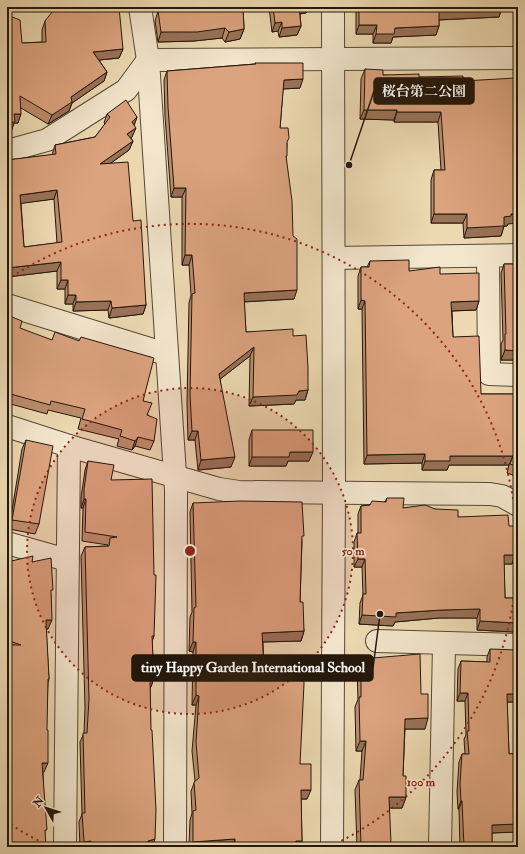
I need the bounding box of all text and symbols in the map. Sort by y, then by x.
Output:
callout: 桜台第二公園 [374,78,474,104]
text: 桜台第二公園 [382,83,466,100]
centre of rings [183,544,197,558]
text: 50 m [341,544,365,559]
callout: tiny Happy Garden International School [132,655,373,681]
text: tiny Happy Garden International School [141,659,365,677]
text: 100 m [407,775,436,790]
north arrow [26,788,66,828]
text: N [30,793,47,811]

